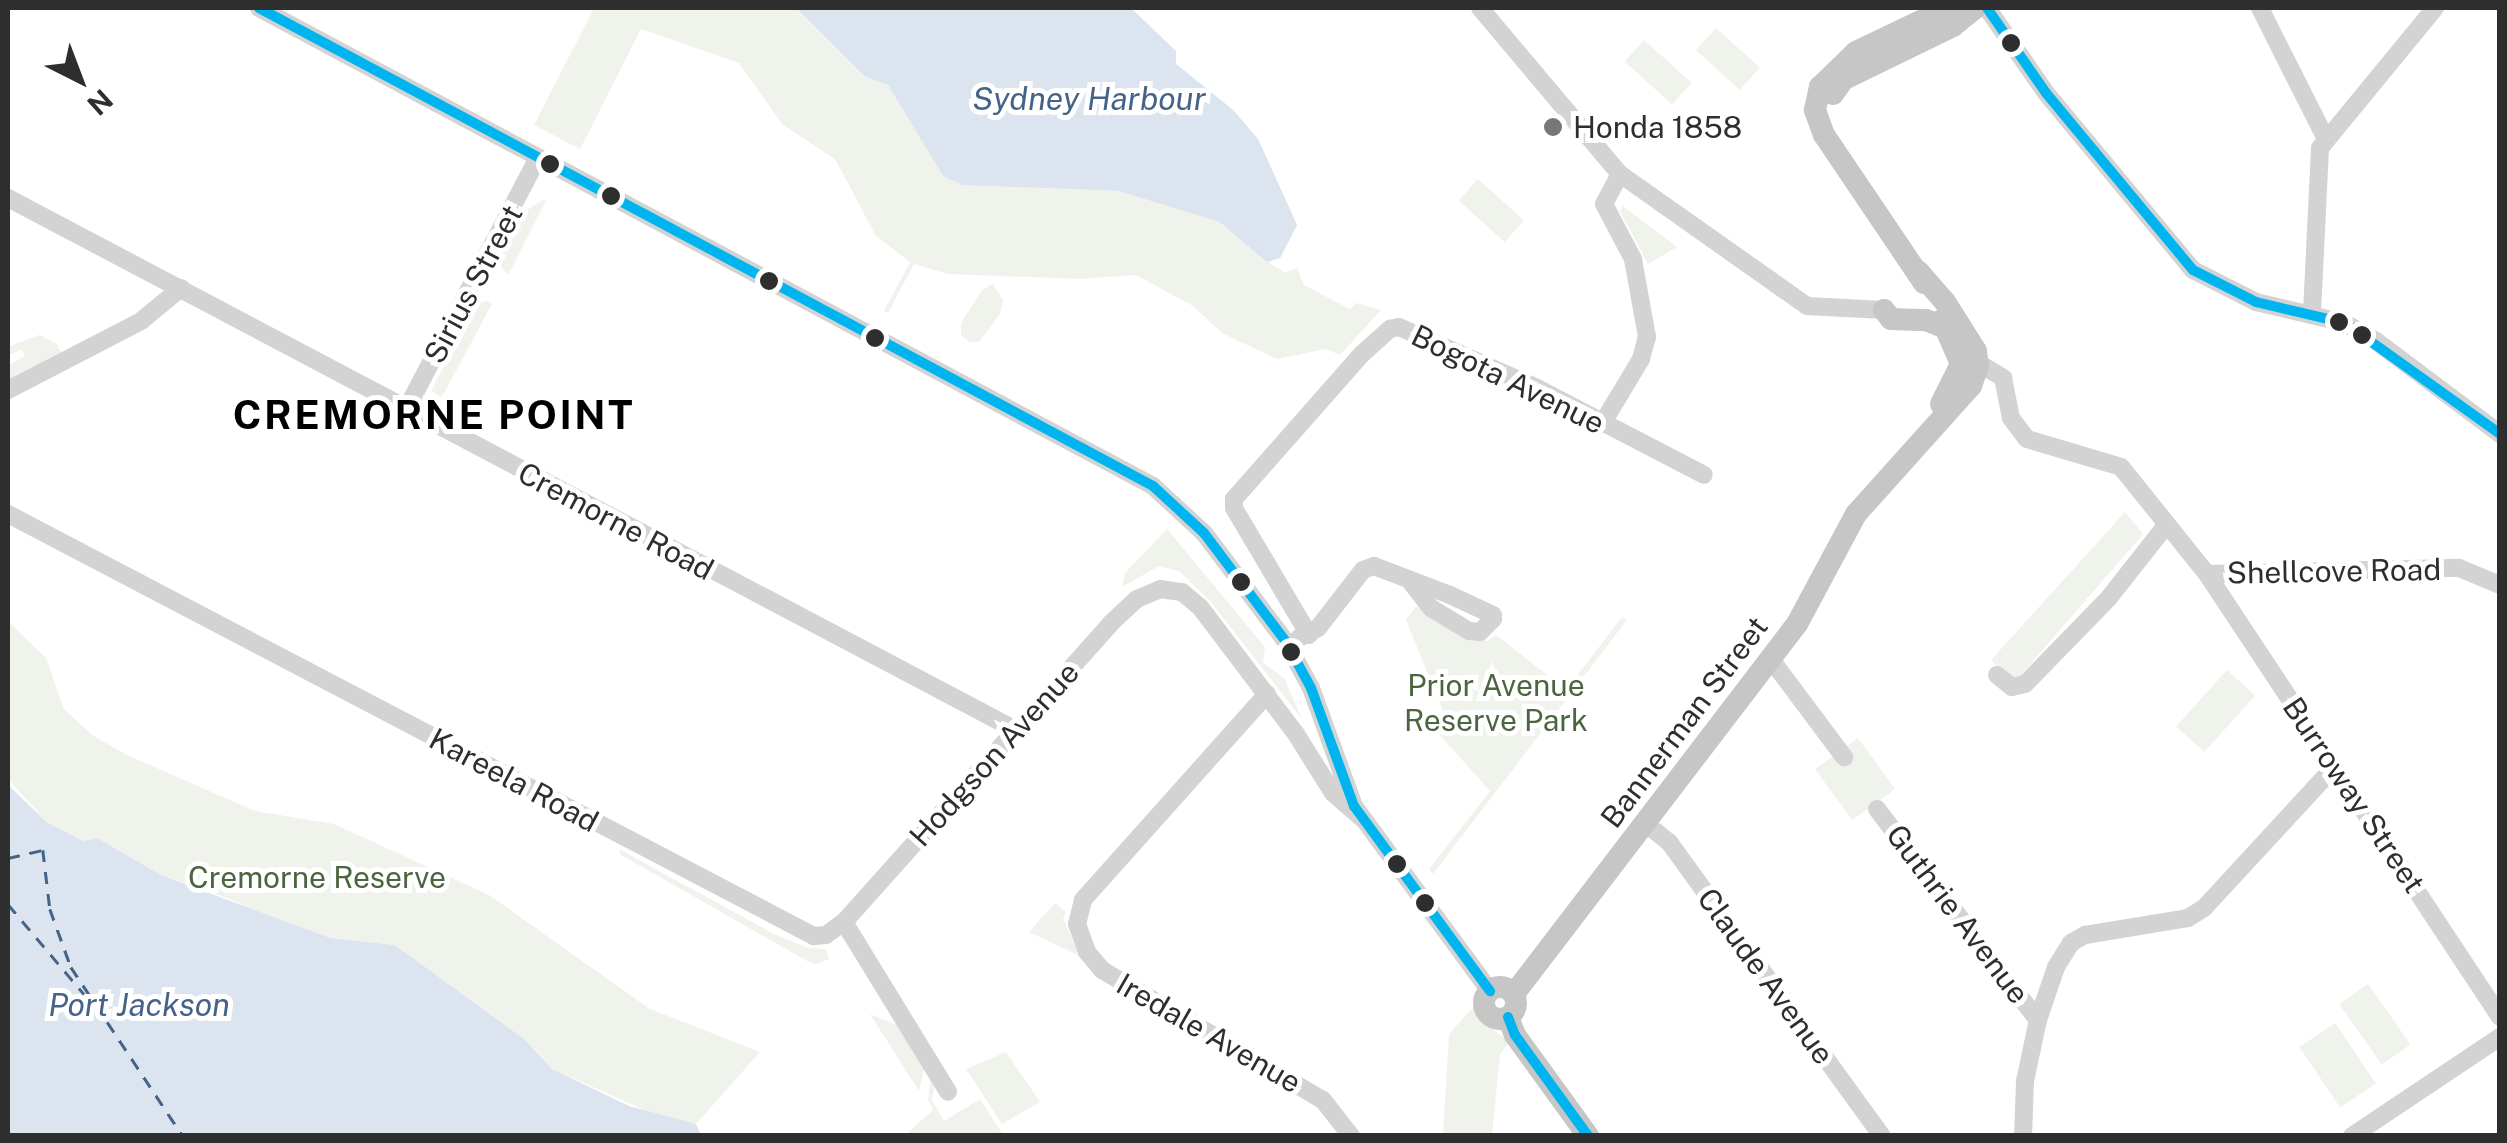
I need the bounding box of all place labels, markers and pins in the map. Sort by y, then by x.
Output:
unlabelled marker [2001,33,2021,53]
place label: Honda 1858 [1573,109,1742,145]
marker: Honda 1858 [1542,116,1564,138]
unlabelled marker [540,154,560,174]
unlabelled marker [601,186,621,206]
unlabelled marker [759,271,779,291]
unlabelled marker [2329,312,2349,332]
unlabelled marker [2352,325,2372,345]
unlabelled marker [865,328,885,348]
unlabelled marker [1231,572,1251,592]
unlabelled marker [1281,642,1301,662]
unlabelled marker [1387,854,1407,874]
unlabelled marker [1415,893,1435,913]

